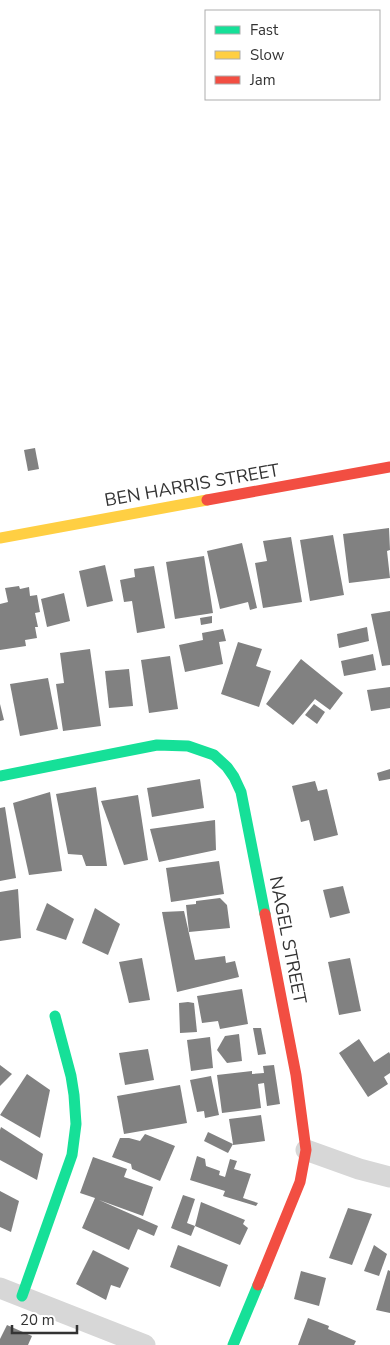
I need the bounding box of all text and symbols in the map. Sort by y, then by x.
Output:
legend [205,10,380,100]
text: Fast [250,20,279,40]
text: Slow [250,45,285,65]
text: Jam [249,70,276,90]
street label: BEN HARRIS STREET [103,458,281,512]
street label: NAGEL STREET [264,874,312,1006]
scale bar [12,1302,78,1334]
text: 20 m [20,1310,55,1330]

